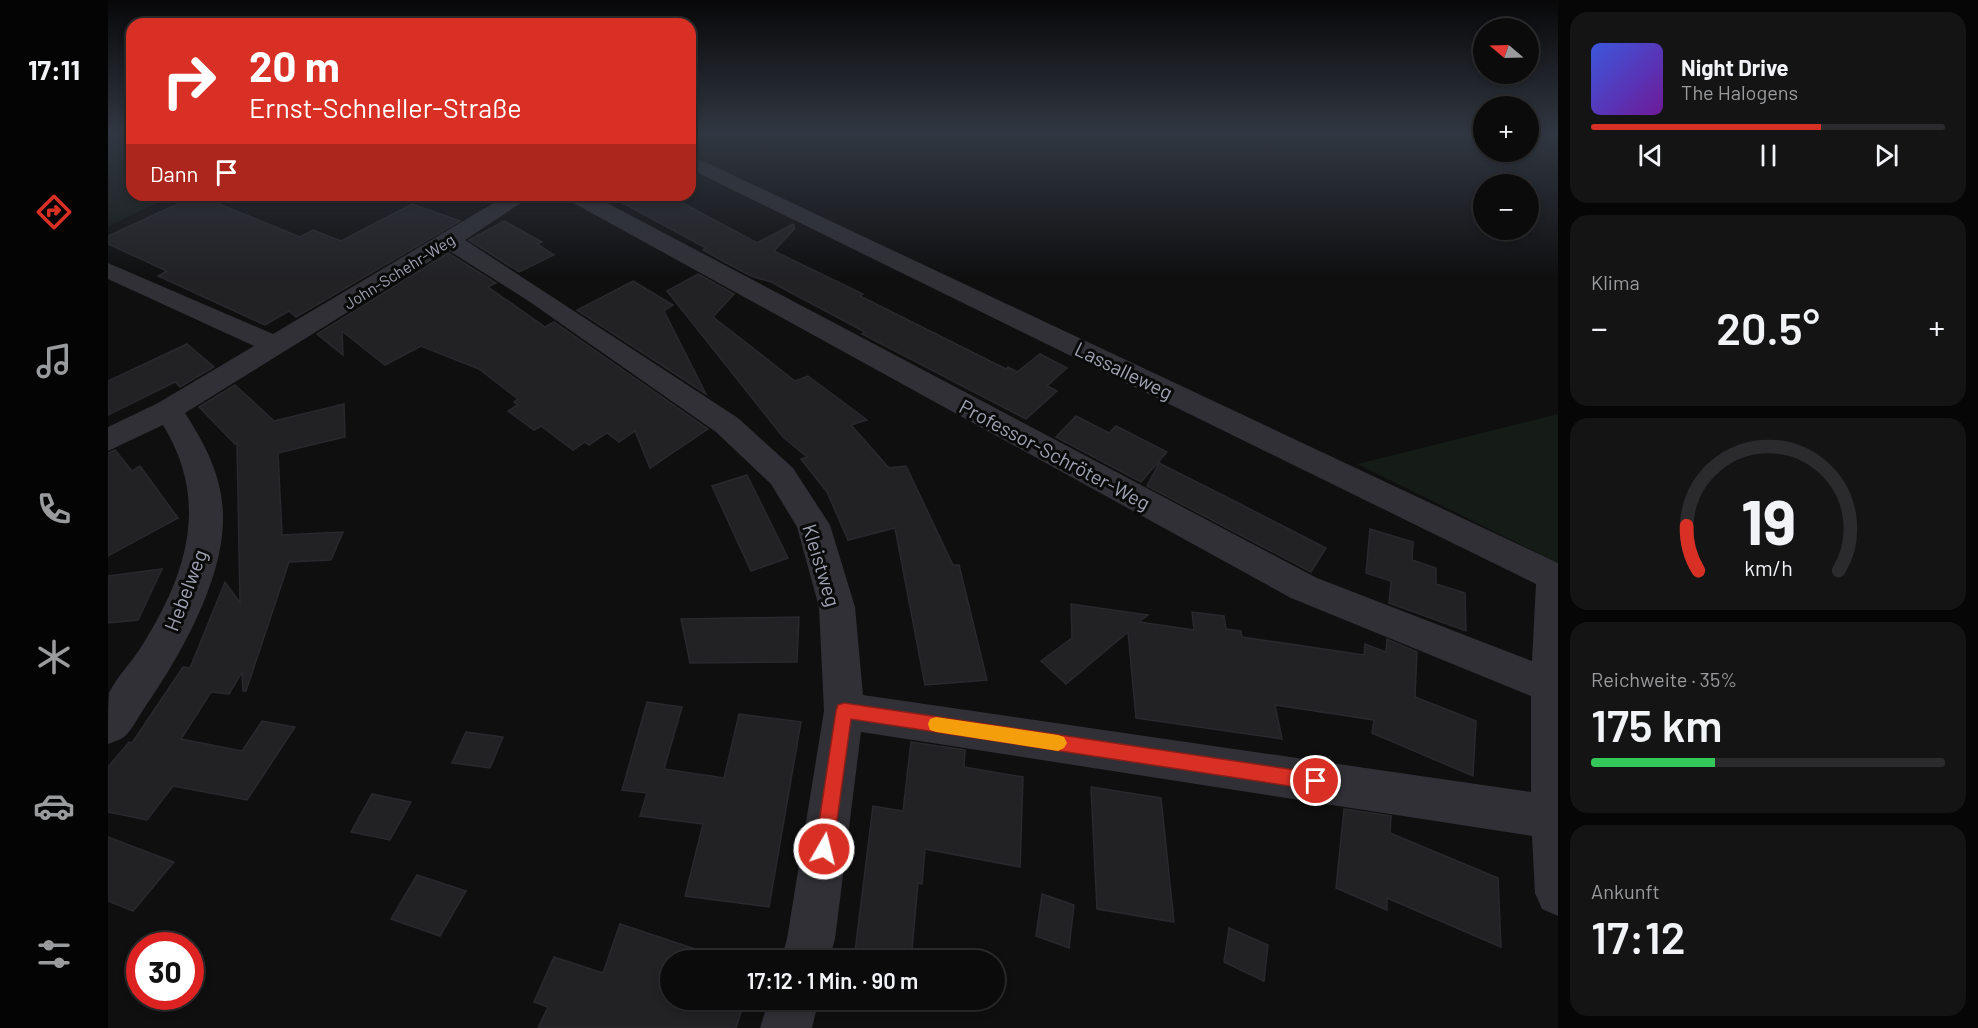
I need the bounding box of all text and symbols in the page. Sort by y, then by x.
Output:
north arrow [1473,18,1539,84]
map controls [1473,18,1539,240]
text: 20 m [249,40,340,90]
icon: right [150,42,228,120]
text: 17:11 [28,53,80,85]
text: Night Drive [1681,54,1789,80]
text: The Halogens [1681,80,1798,104]
text: Ernst-Schneller-Straße [249,91,522,123]
button: + [1473,96,1539,162]
icon: previous [1634,139,1667,172]
icon: pause [1752,139,1785,172]
icon: next [1870,139,1903,172]
icon: arrive [210,156,243,189]
text: Dann [150,160,198,186]
button: − [1473,174,1539,240]
icon: directions [33,191,75,233]
street label: John-Schehr-Weg [340,229,458,313]
text: Klima [1591,270,1640,294]
text: 20.5° [1716,300,1820,354]
text: − [1591,307,1608,347]
text: + [1928,307,1945,347]
street label: Lassalleweg [1071,336,1177,404]
icon: music [33,340,75,382]
street label: Professor-Schröter-Weg [955,393,1155,515]
text: 19 [1740,483,1796,557]
icon: phone [33,488,75,530]
street label: Kleistweg [798,521,846,609]
street label: Hebelweg [159,546,211,634]
text: km/h [1744,555,1792,580]
icon: climate [33,636,75,678]
text: Reichweite · 35% [1591,667,1737,691]
text: 175 km [1591,697,1723,751]
pin [1290,755,1341,806]
icon: arrive [1299,764,1332,797]
icon: car [33,785,75,827]
position arrow [792,817,856,881]
text: Ankunft [1591,879,1660,903]
text: 17:12 [1591,909,1686,963]
speed limit sign: 30 [126,932,204,1010]
icon: filters [33,933,75,975]
text: 17:12 · 1 Min. · 90 m [747,967,918,993]

